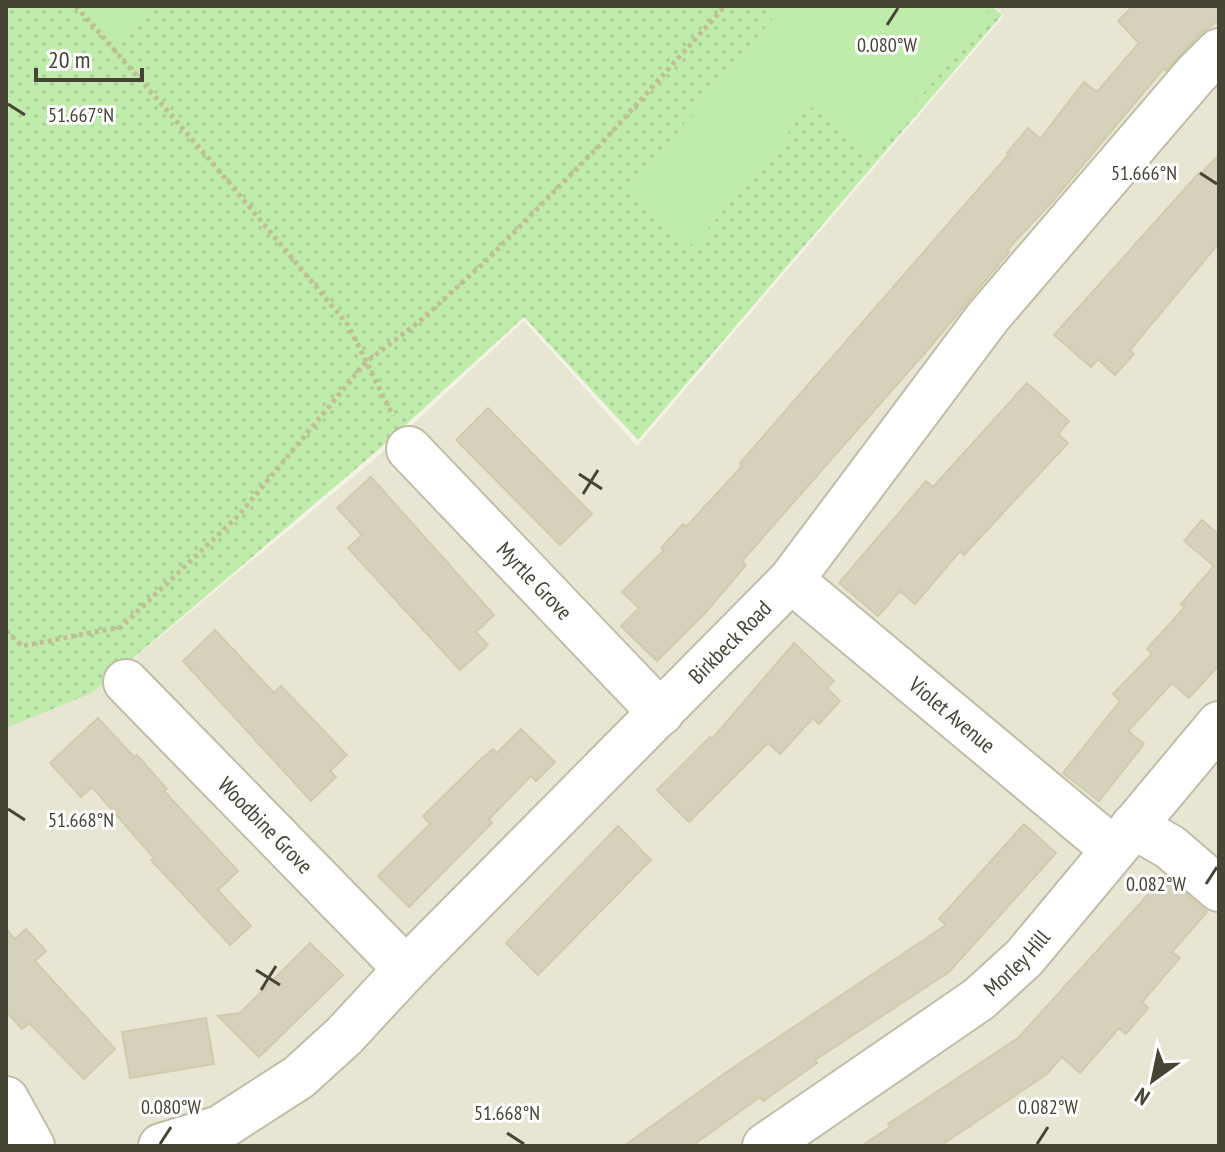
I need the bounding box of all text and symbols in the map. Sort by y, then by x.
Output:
scale bar [36,32,142,82]
text: 0.080°W [857,32,917,58]
text: 20 m [48,44,90,75]
text: 51.667°N [48,102,114,128]
text: 51.666°N [1111,160,1177,186]
street label: Myrtle Grove [491,536,578,626]
street label: Birkbeck Road [682,594,777,690]
street label: Violet Avenue [902,670,1001,759]
street label: Woodbine Grove [212,771,319,879]
text: 51.668°N [48,807,114,833]
text: 0.082°W [1126,871,1186,897]
street label: Morley Hill [978,923,1056,1002]
north arrow [1113,1040,1193,1120]
text: N [1129,1082,1155,1112]
text: 0.080°W [141,1094,201,1120]
text: 0.082°W [1018,1094,1078,1120]
text: 51.668°N [474,1100,540,1126]

